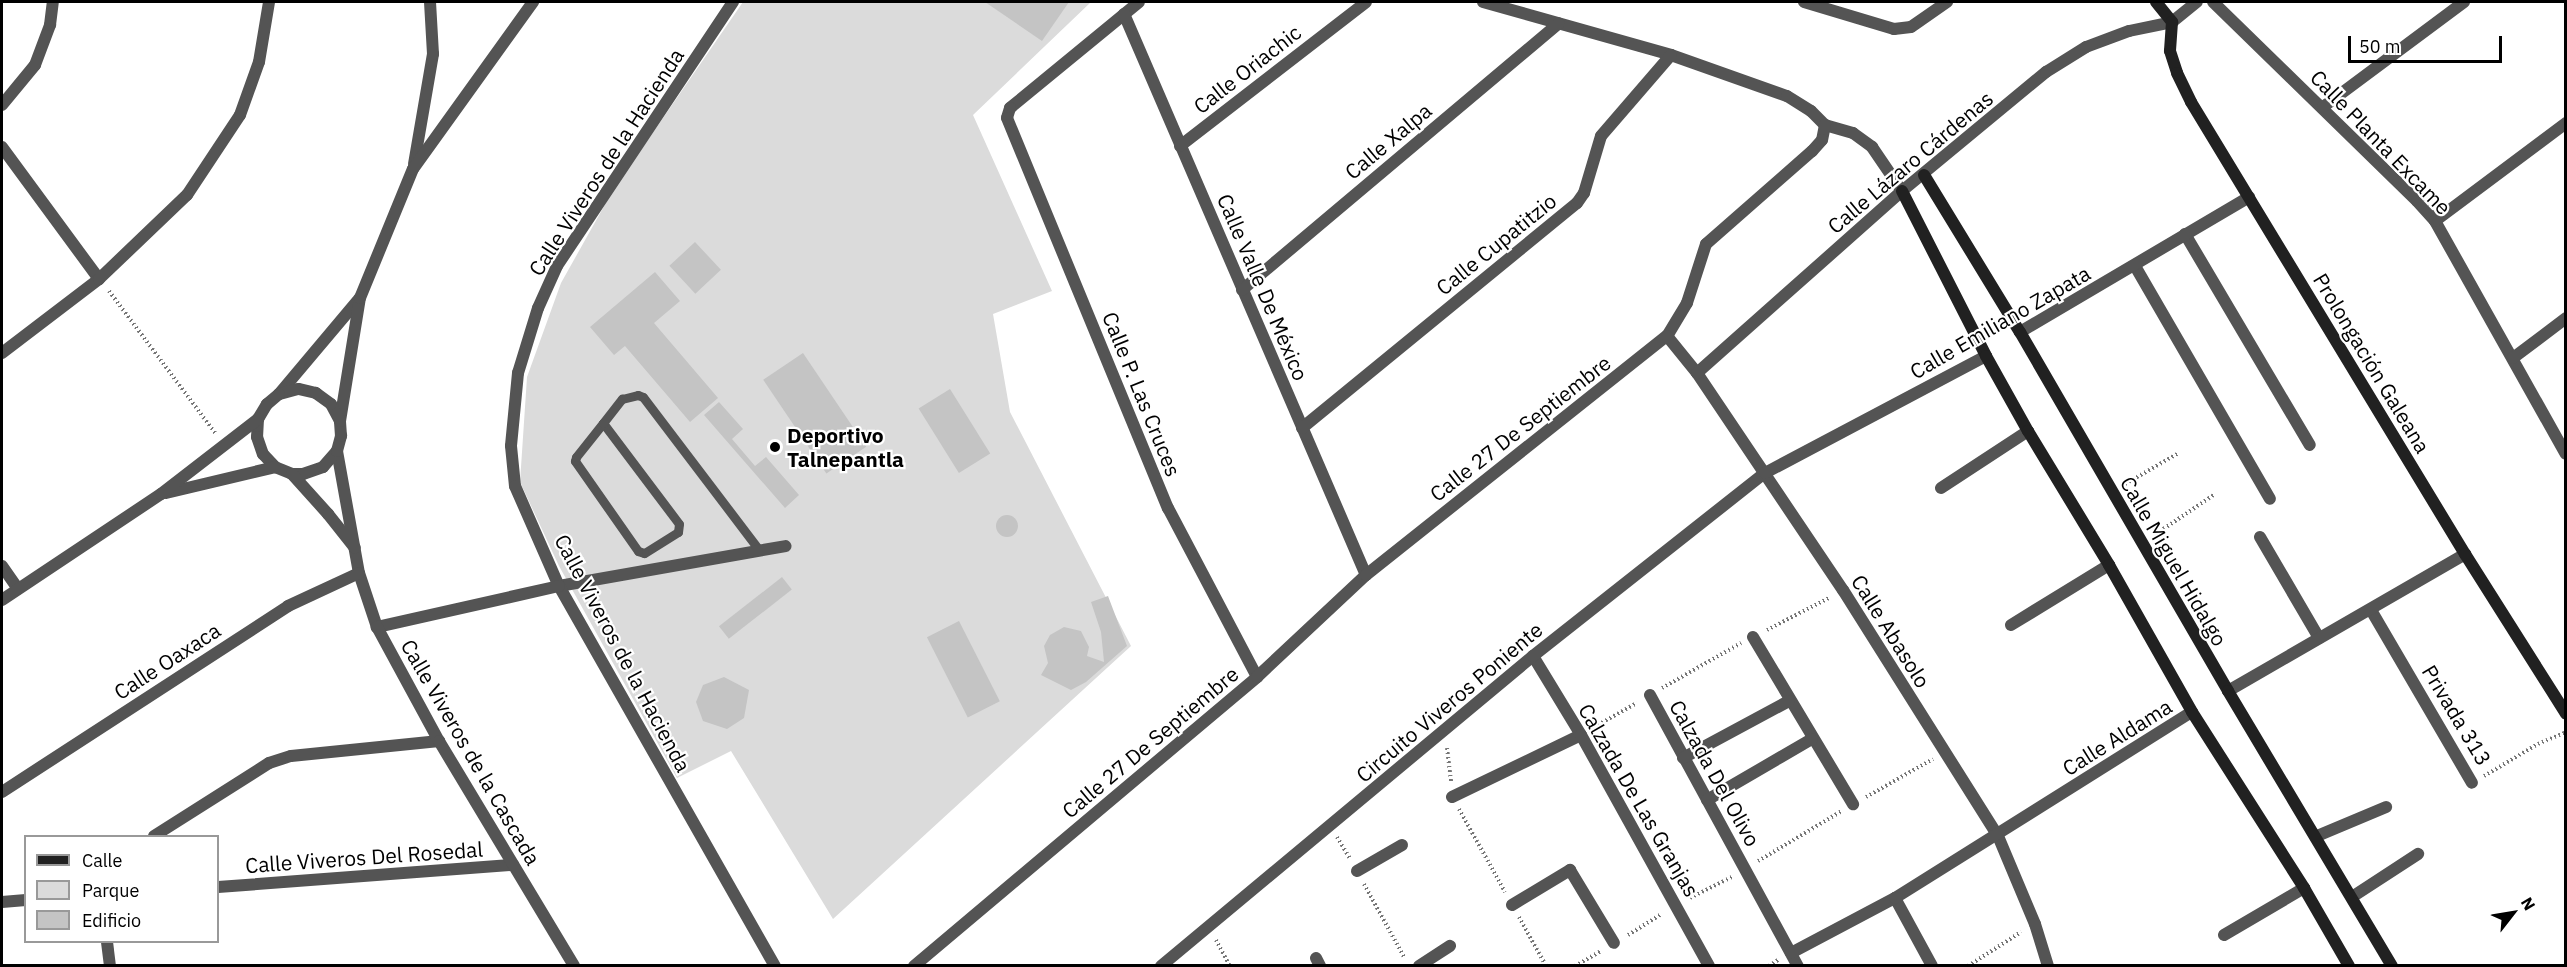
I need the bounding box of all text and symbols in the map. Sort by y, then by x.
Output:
street label: Calle Oriachic [1188,19,1306,119]
scale bar [2351,24,2506,62]
text: 50 m [2359,35,2401,58]
street label: Calle Viveros de la Hacienda [523,44,689,280]
street label: Calle Planta Excame [2305,64,2457,220]
street label: Calle Lázaro Cárdenas [1822,86,1998,238]
street label: Calle Xalpa [1340,98,1436,184]
street label: Calle Cupatitzio [1431,188,1561,300]
street label: Calle Valle De México [1212,190,1314,384]
street label: Calle Emiliano Zapata [1905,260,2095,384]
street label: Prolongación Galeana [2308,268,2436,458]
street label: Calle P. Las Cruces [1098,308,1186,480]
street label: Calle 27 De Septiembre [1425,350,1615,506]
place label: Deportivo Talnepantla [787,422,904,472]
marker: Deportivo Talnepantla [768,440,782,454]
street label: Calle Miguel Hidalgo [2115,472,2233,650]
street label: Calle Viveros de la Hacienda [550,530,696,776]
street label: Calle Abasolo [1846,570,1936,692]
street label: Calle Oaxaca [109,617,225,705]
street label: Circuito Viveros Poniente [1351,617,1547,787]
street label: Calle Viveros de la Cascada [396,635,546,869]
street label: Privada 313 [2417,660,2497,770]
street label: Calle 27 De Septiembre [1057,661,1243,823]
street label: Calle Aldama [2058,693,2176,781]
street label: Calzada Del Olivo [1664,695,1766,851]
street label: Calzada De Las Granjas [1573,699,1705,901]
legend [24,835,219,943]
street label: Calle Viveros Del Rosedal [244,836,484,878]
text: Calle [82,849,122,872]
text: Parque [82,879,139,902]
north arrow [2483,883,2543,943]
text: N [2517,894,2540,914]
text: Edificio [82,909,141,932]

